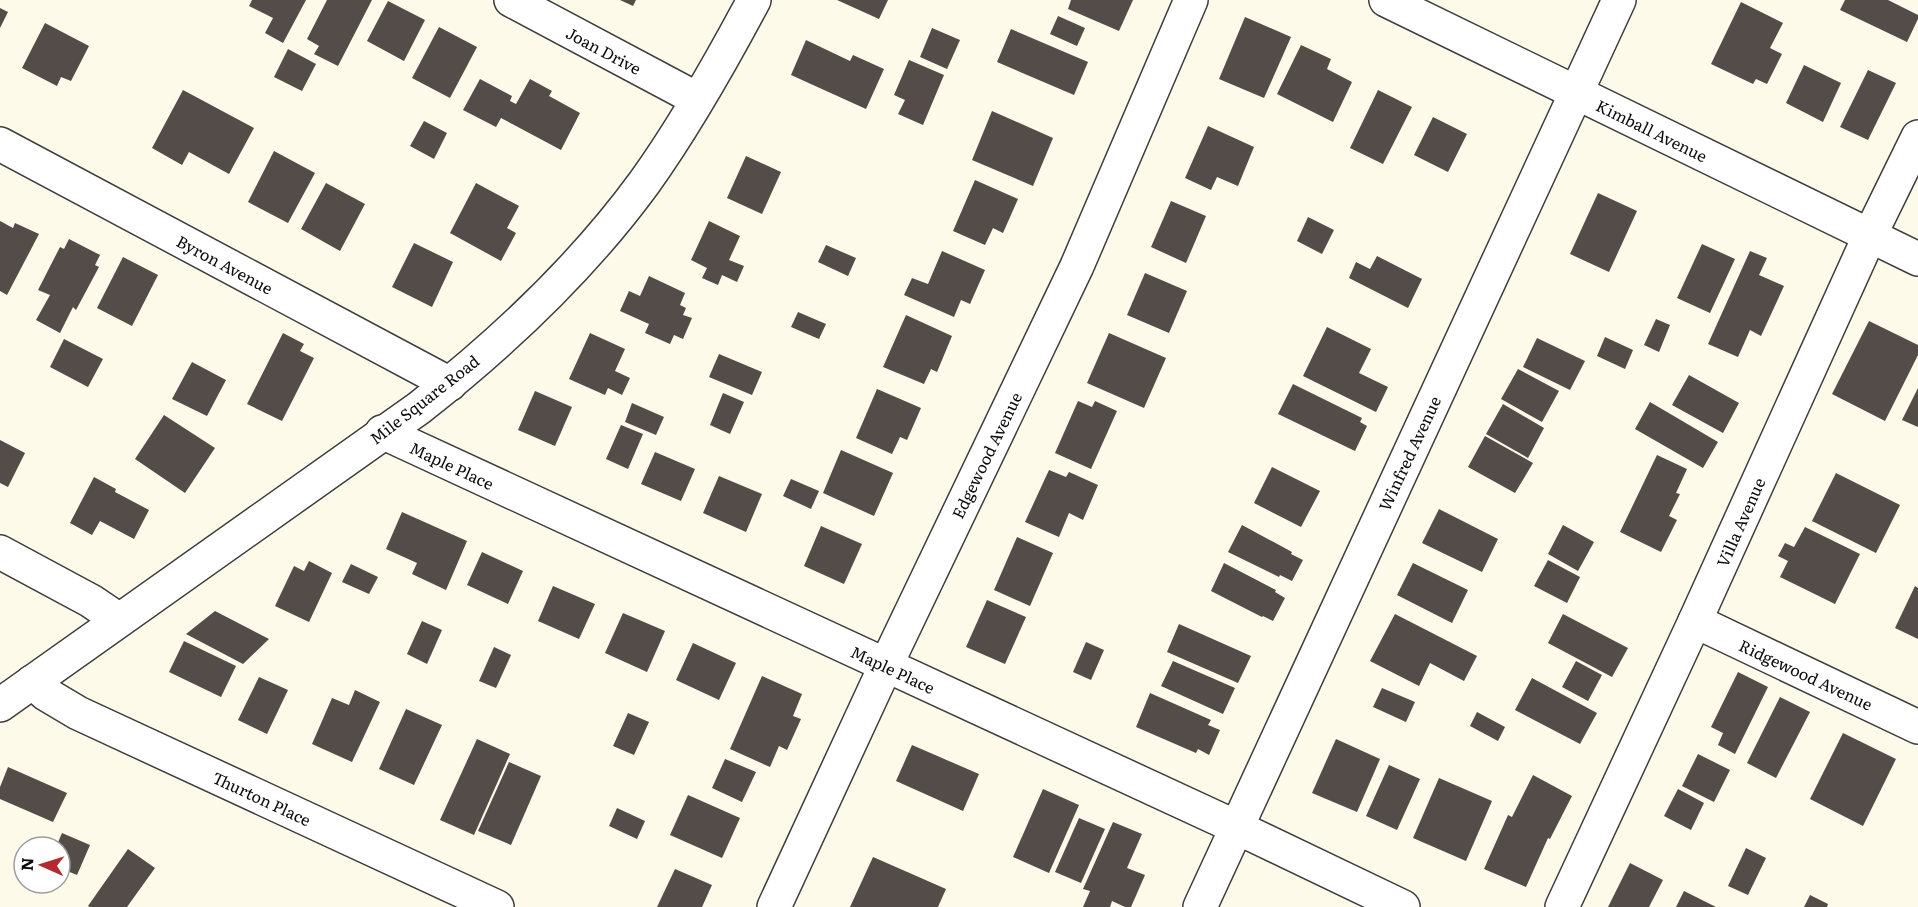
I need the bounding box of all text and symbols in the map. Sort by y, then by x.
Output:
street label: Joan Drive [562,20,646,80]
street label: Kimball Avenue [1592,93,1712,167]
street label: Byron Avenue [173,229,277,299]
street label: Mile Square Road [364,348,484,449]
street label: Edgewood Avenue [945,388,1027,522]
street label: Winfred Avenue [1372,392,1446,514]
street label: Maple Place [406,435,498,495]
street label: Villa Avenue [1710,473,1770,571]
street label: Ridgewood Avenue [1735,633,1877,715]
street label: Maple Place [847,639,939,699]
street label: Thurton Place [209,765,315,831]
north arrow [12,835,72,895]
text: N [14,857,38,872]

